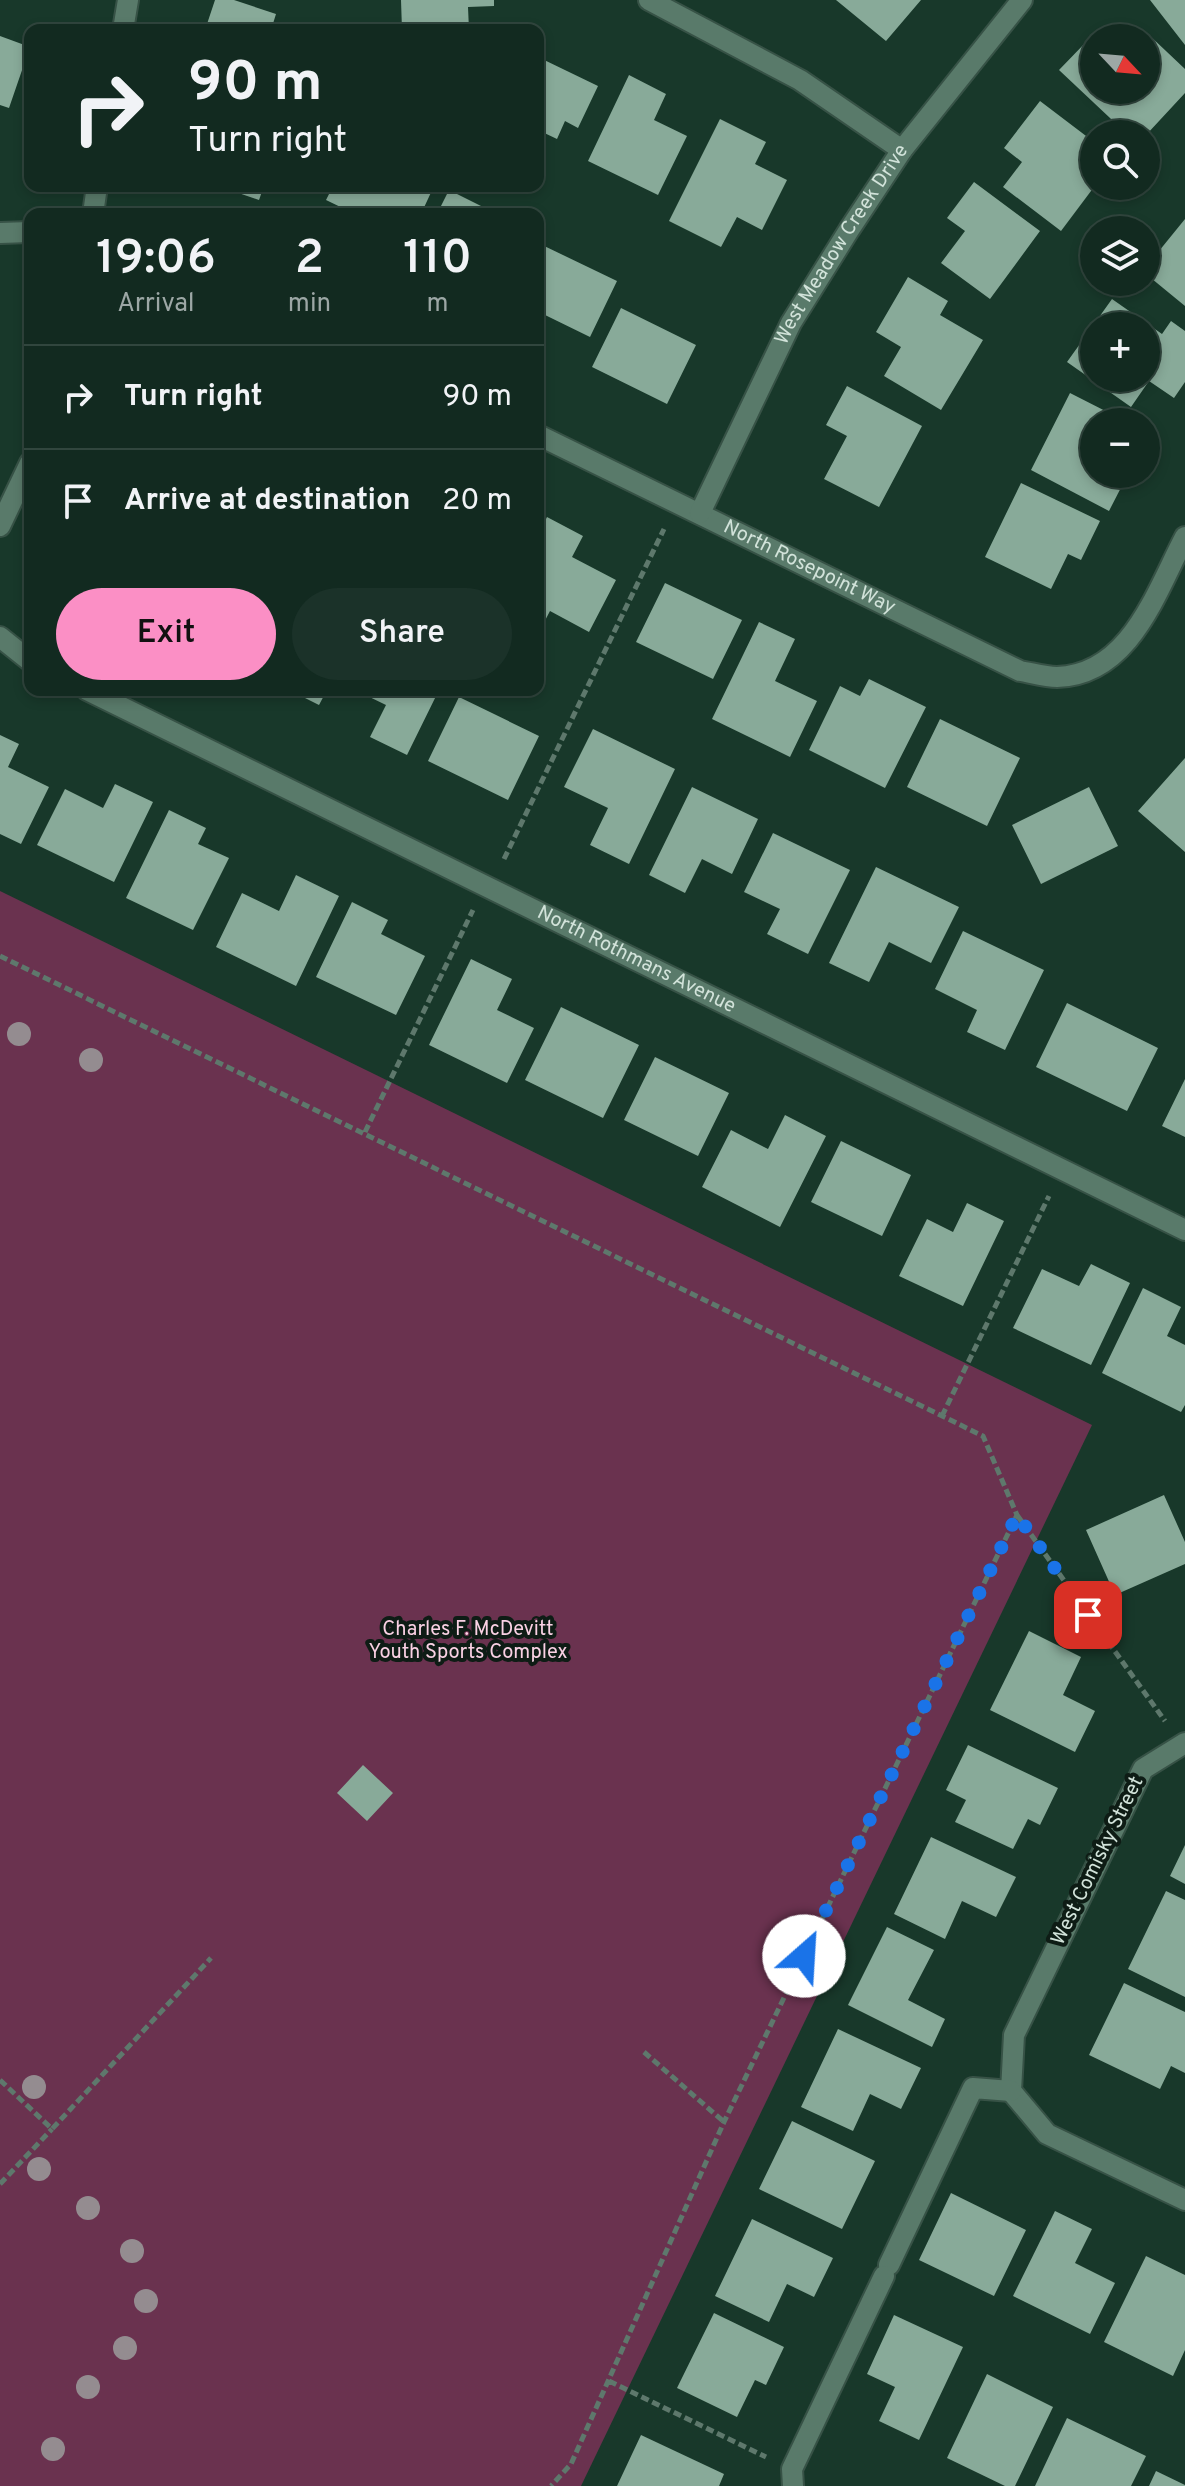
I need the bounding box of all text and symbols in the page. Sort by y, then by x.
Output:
north arrow [1080,24,1160,104]
map controls [1080,24,1160,488]
text: 90 m [188,50,323,120]
icon: right [56,56,160,160]
text: Turn right [188,119,347,165]
button: search [1080,120,1160,200]
street label: West Meadow Creek Drive [769,140,915,349]
button: layers [1080,216,1160,296]
text: 19:06 [96,230,216,290]
text: 2 [295,230,324,290]
text: 110 [403,230,472,290]
text: Arrival [117,288,195,321]
text: min [288,288,331,321]
text: m [427,288,449,321]
button: + [1080,312,1160,392]
icon: right [56,375,100,419]
text: Turn right [124,379,262,416]
text: 90 m [443,379,512,416]
button: − [1080,408,1160,488]
icon: arrive [56,479,100,523]
text: Arrive at destination [124,483,410,520]
text: 20 m [442,483,512,520]
street label: North Rosepoint Way [719,515,900,621]
button: Exit [56,588,276,680]
button: Share [292,588,512,680]
street label: North Rothmans Avenue [533,900,740,1020]
pin [1054,1581,1122,1649]
icon: arrive [1066,1593,1110,1637]
park label: Charles F. McDevitt Youth Sports Complex [369,1617,568,1666]
street label: West Comisky Street [1046,1772,1150,1950]
position arrow [762,1914,846,1998]

